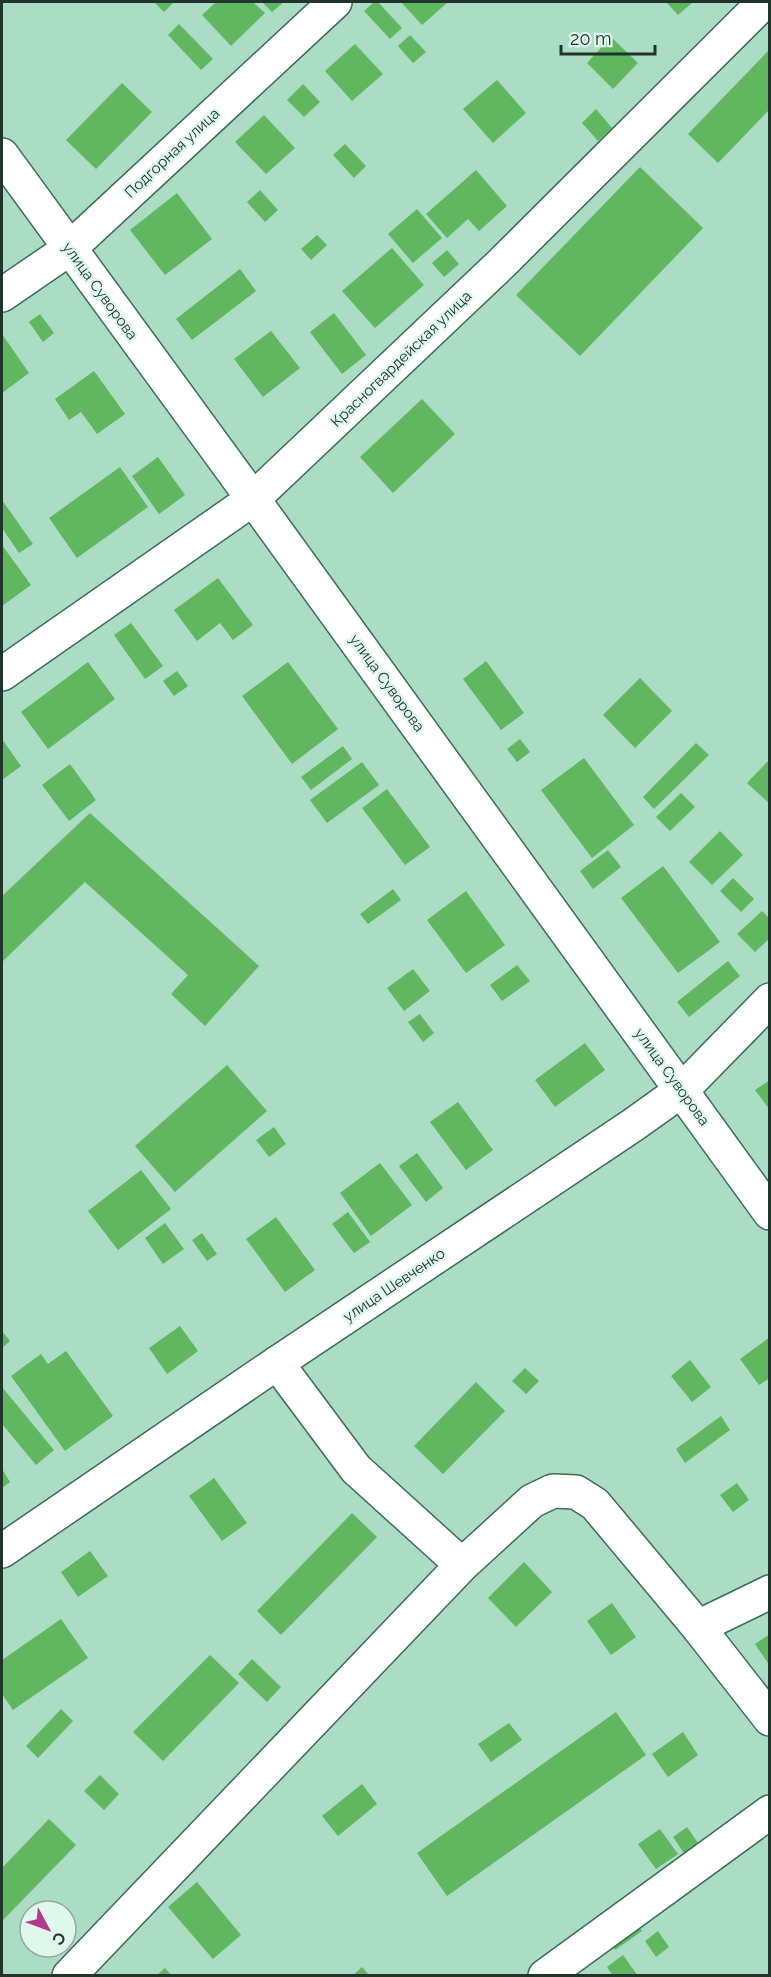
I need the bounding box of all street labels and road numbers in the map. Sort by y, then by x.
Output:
street label: Подгорная улица [121,104,223,202]
street label: улица Суворова [59,239,141,343]
street label: Красногвардейская улица [327,287,475,431]
street label: улица Суворова [346,631,428,735]
street label: улица Суворова [631,1025,713,1129]
street label: улица Шевченко [340,1244,448,1326]

